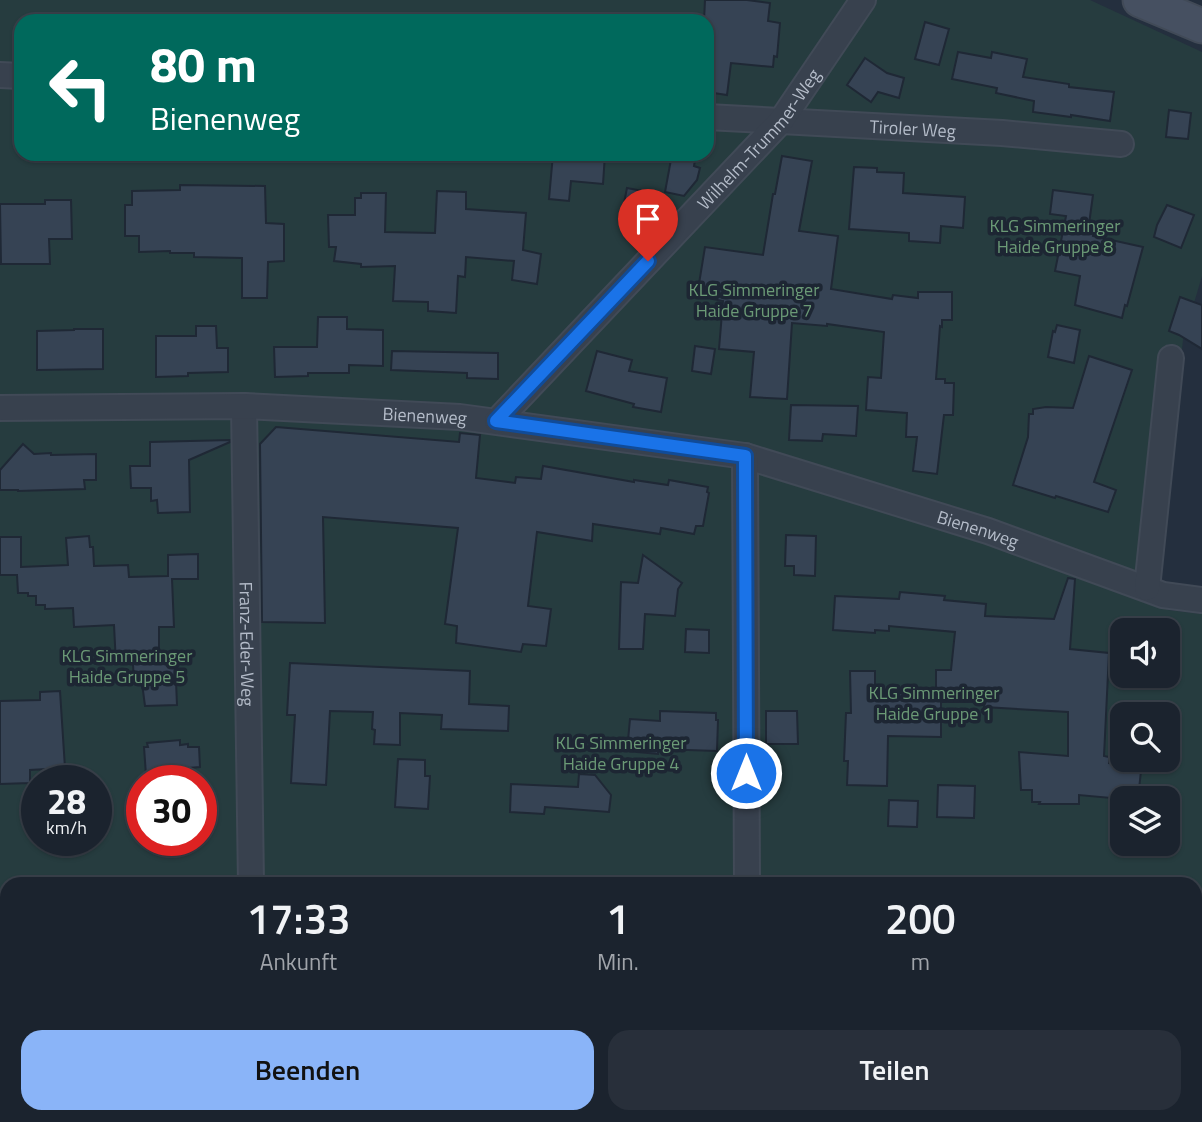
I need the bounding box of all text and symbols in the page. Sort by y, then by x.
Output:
text: 80 m [150,26,257,101]
icon: left [35,42,126,133]
street label: Wilhelm-Trummer-Weg [690,63,827,216]
text: Bienenweg [150,94,300,142]
street label: Tiroler Weg [869,112,957,144]
pin [618,189,678,261]
icon: arrive [629,200,667,238]
park label: KLG Simmeringer Haide Gruppe 8 [990,212,1120,260]
park label: KLG Simmeringer Haide Gruppe 7 [689,276,819,324]
street label: Bienenweg [382,400,469,431]
street label: Bienenweg [934,503,1023,555]
street label: Franz-Eder-Weg [233,581,262,707]
map controls [1110,618,1180,856]
button: sound [1110,618,1180,688]
park label: KLG Simmeringer Haide Gruppe 5 [62,642,192,690]
park label: KLG Simmeringer Haide Gruppe 1 [869,679,999,727]
button: search [1110,702,1180,772]
park label: KLG Simmeringer Haide Gruppe 4 [556,729,686,777]
position arrow [709,736,783,810]
speed limit sign: 30 [126,765,217,856]
text: 28 [47,774,86,828]
button: layers [1110,786,1180,856]
text: km/h [46,814,87,841]
text: 17:33 [246,886,351,950]
text: 1 [606,886,630,950]
text: 200 [885,886,956,950]
text: Ankunft [260,944,337,979]
text: Min. [597,944,639,979]
text: m [911,944,930,979]
button: Beenden [21,1030,594,1110]
button: Teilen [608,1030,1181,1110]

